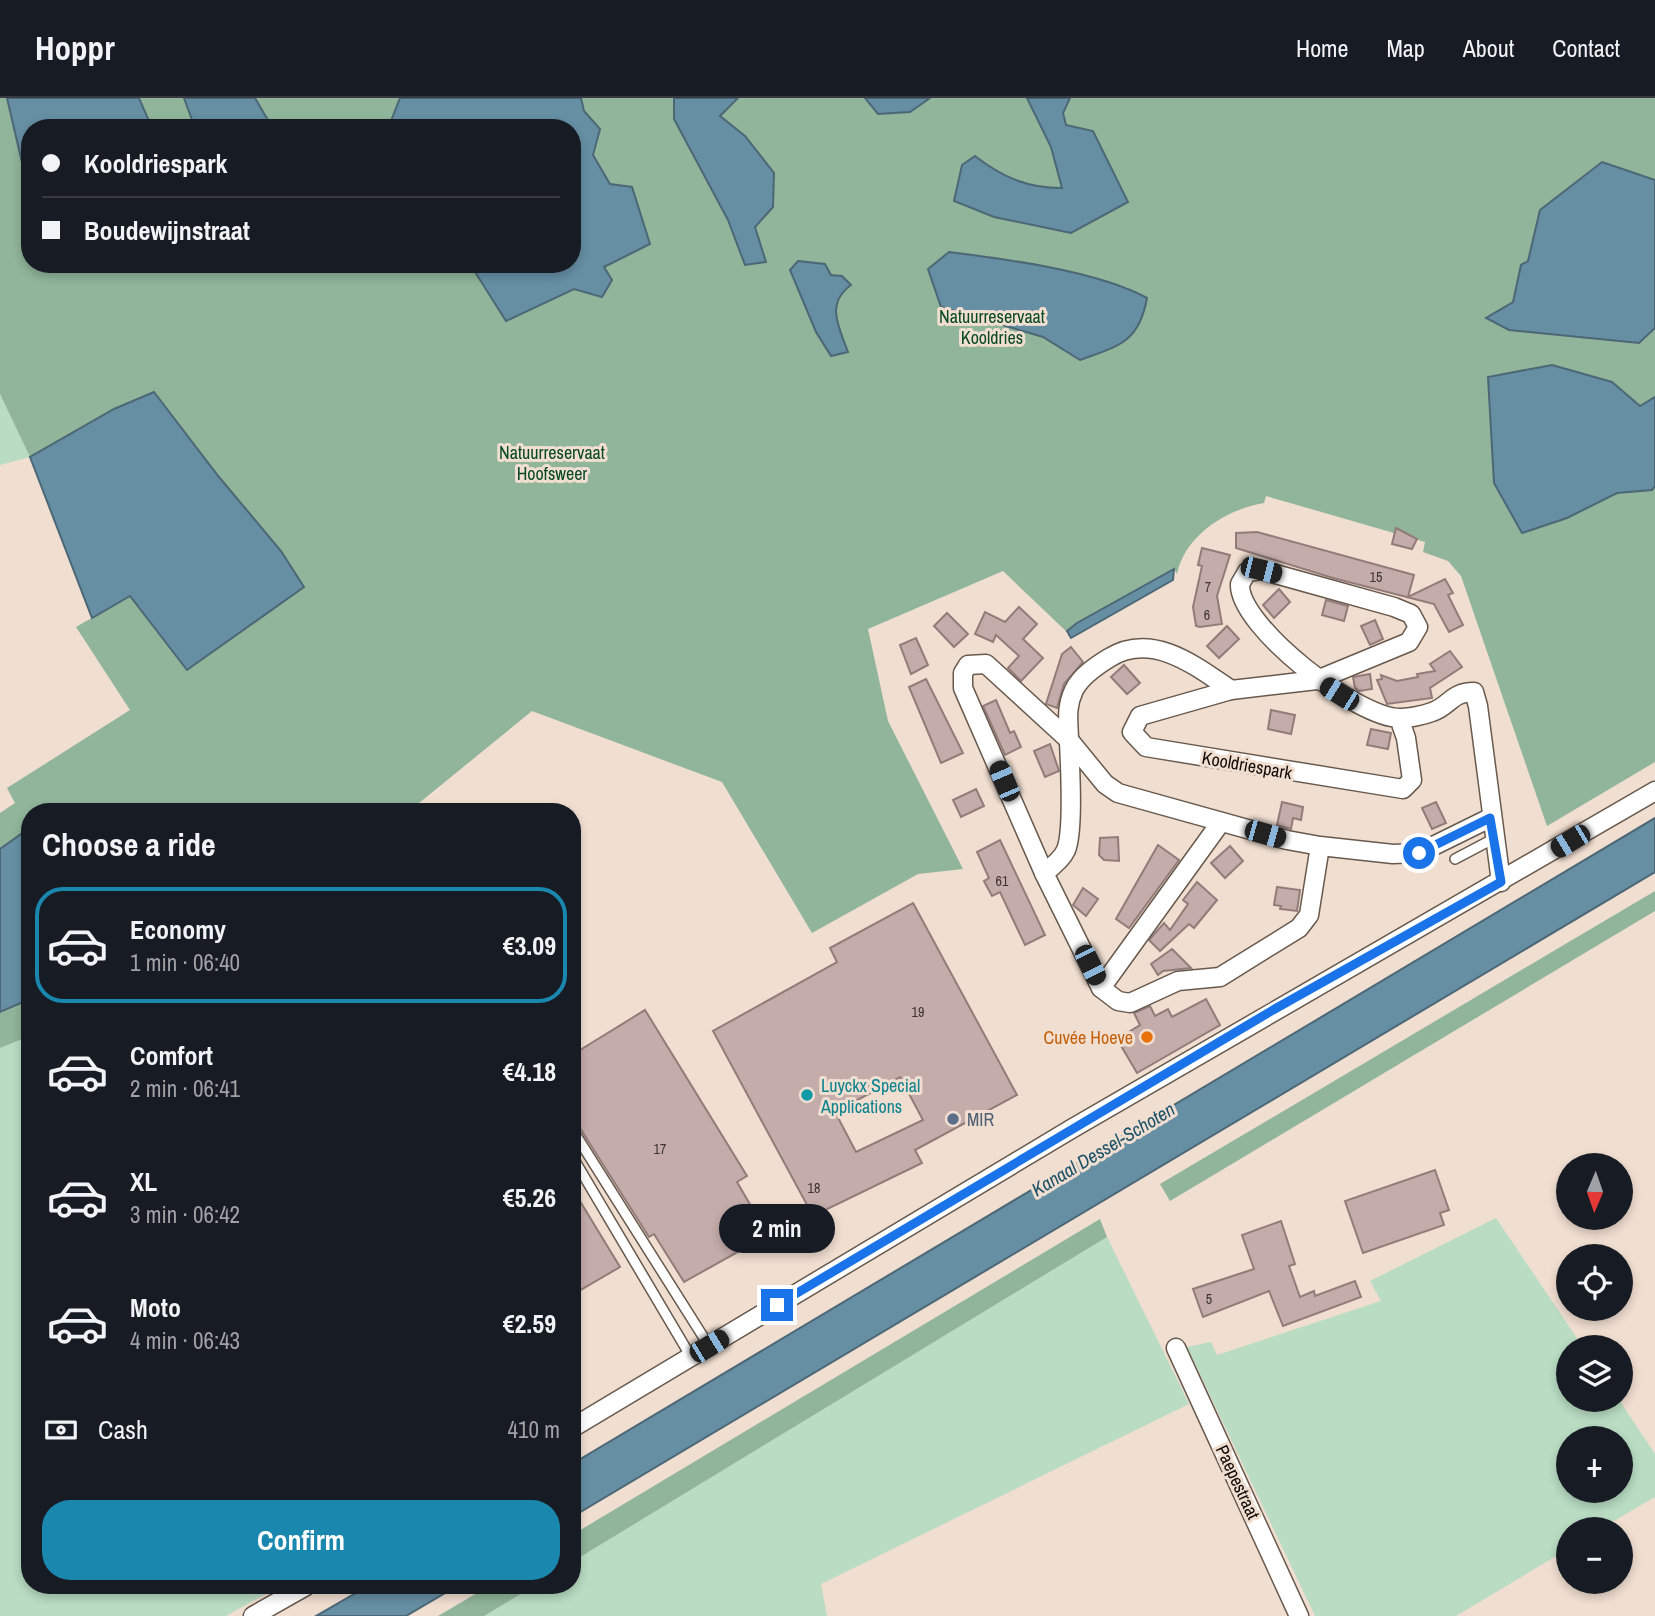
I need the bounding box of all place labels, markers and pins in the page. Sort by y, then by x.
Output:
place label: Cuvée Hoeve [1044,1025,1133,1050]
marker: Cuvée Hoeve [1139,1029,1155,1045]
place label: Luyckx Special Applications [820,1073,920,1119]
marker: Luyckx Special Applications [799,1087,815,1103]
place label: MIR [967,1107,994,1132]
marker: MIR [945,1111,961,1127]

